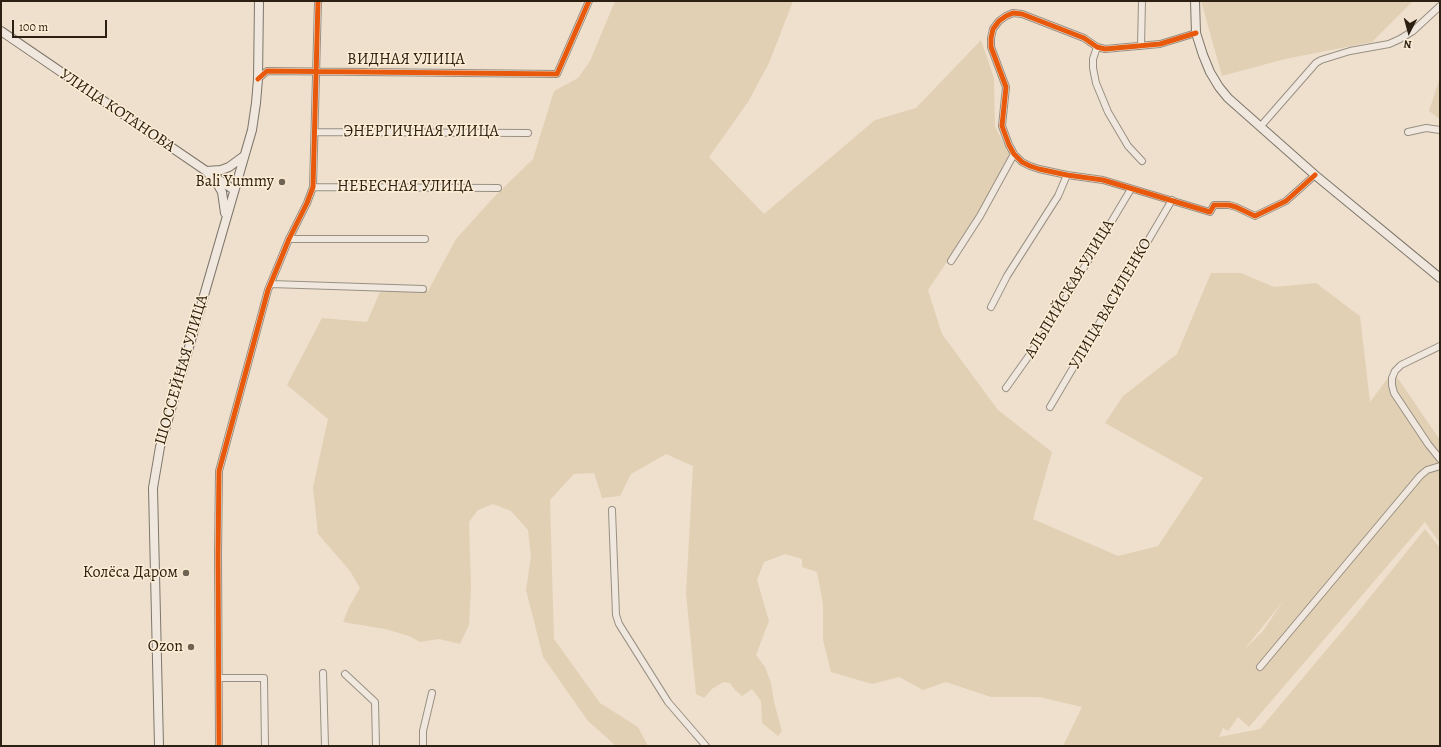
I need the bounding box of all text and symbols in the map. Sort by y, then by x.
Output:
scale bar [14,12,109,38]
north arrow [1389,12,1429,52]
text: 100 m [19,19,48,35]
text: N [1403,37,1412,52]
street label: ВИДНАЯ УЛИЦА [347,50,465,70]
street label: УЛИЦА КОТАНОВА [55,65,179,157]
street label: ЭНЕРГИЧНАЯ УЛИЦА [343,122,499,142]
place label: Bali Yummy [195,172,274,192]
marker: Bali Yummy [277,177,287,187]
street label: НЕБЕСНАЯ УЛИЦА [337,177,473,197]
street label: АЛЬПИЙСКАЯ УЛИЦА [1021,216,1119,362]
street label: УЛИЦА ВАСИЛЕНКО [1066,235,1156,373]
street label: ШОССЕЙНАЯ УЛИЦА [151,293,213,447]
place label: Колёса Даром [83,563,178,583]
marker: Колёса Даром [181,568,191,578]
place label: Ozon [148,637,183,657]
marker: Ozon [186,642,196,652]

